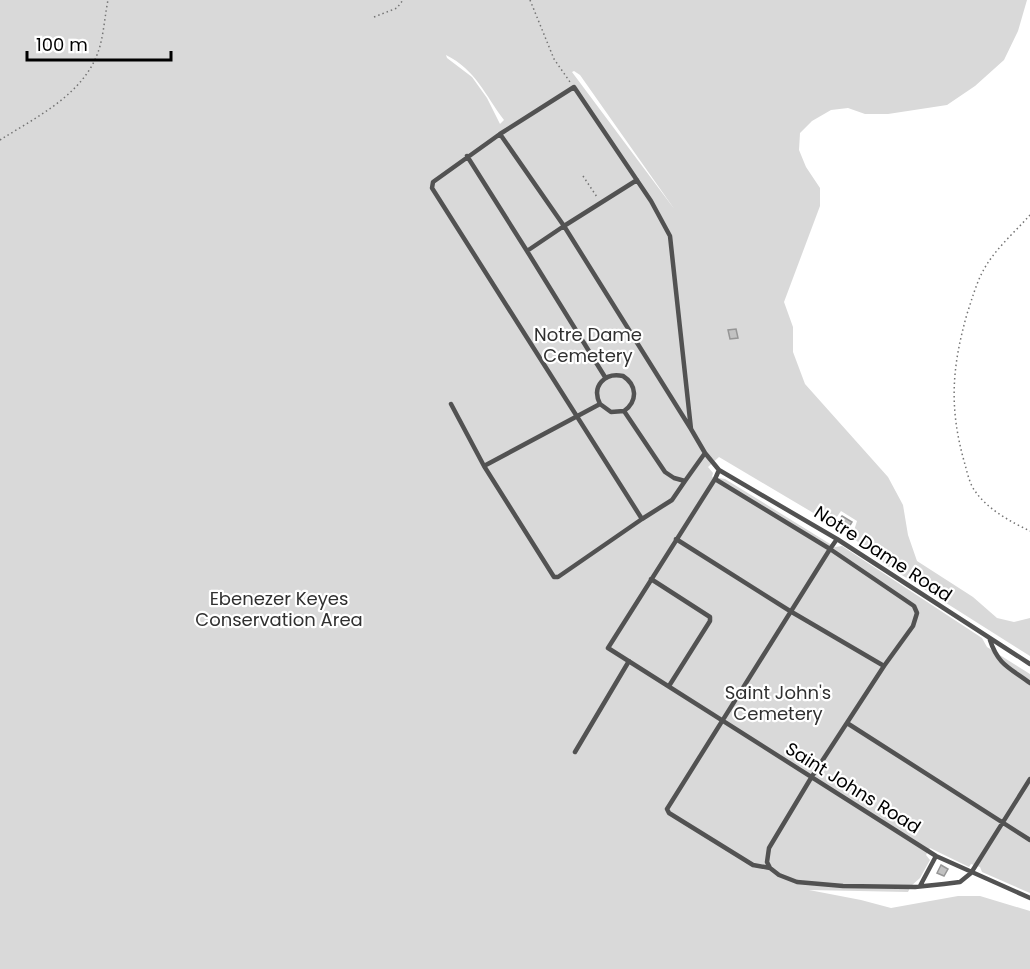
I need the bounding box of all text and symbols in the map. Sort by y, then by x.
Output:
scale bar [27,24,171,62]
text: 100 m [36,32,88,57]
park label: Notre Dame Cemetery [534,322,642,368]
street label: Notre Dame Road [810,500,957,608]
park label: Ebenezer Keyes Conservation Area [195,586,363,632]
park label: Saint John's Cemetery [725,680,831,726]
street label: Saint Johns Road [781,736,926,839]

